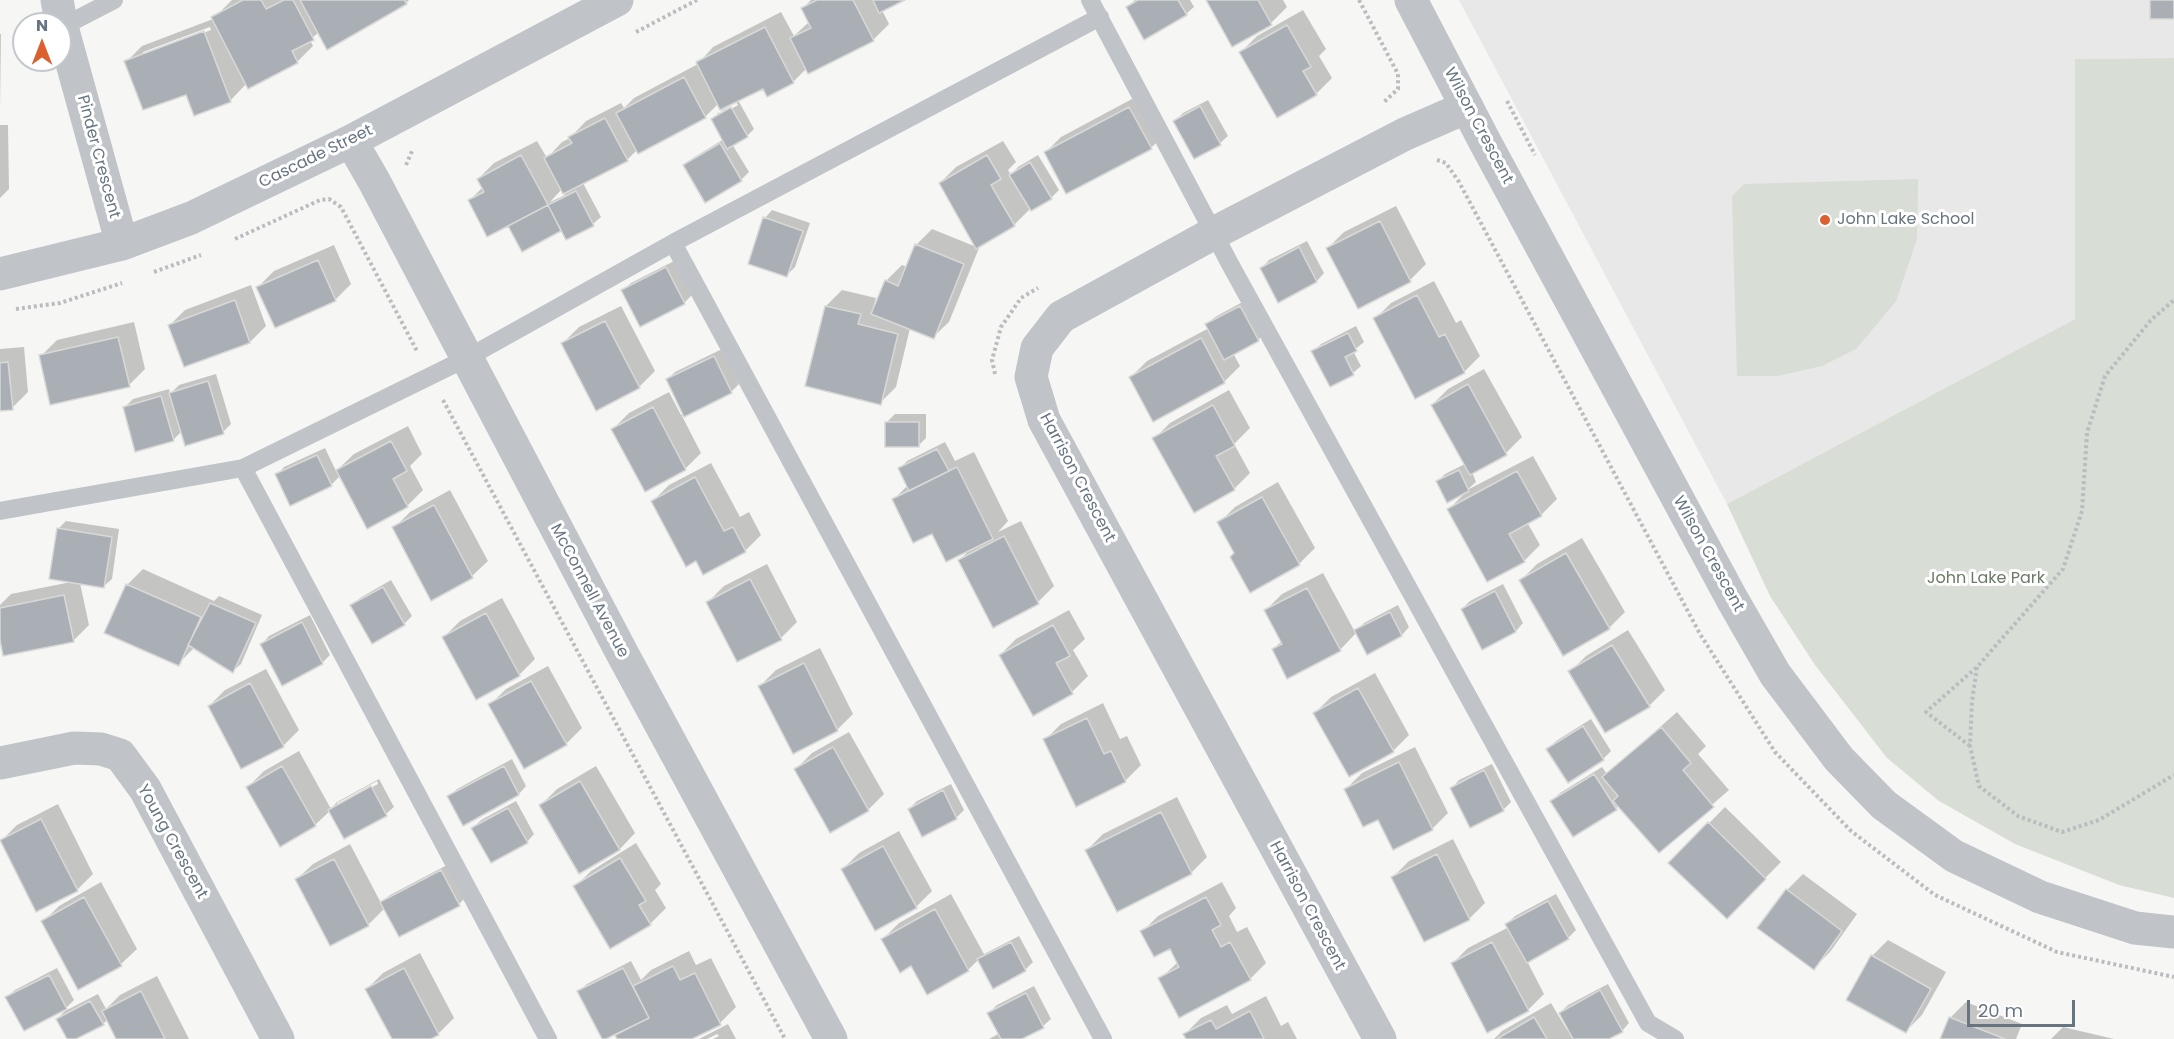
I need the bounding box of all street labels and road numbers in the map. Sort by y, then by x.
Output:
street label: Wilson Crescent [1439,65,1517,187]
street label: Pinder Crescent [72,93,124,221]
street label: Cascade Street [256,121,376,193]
street label: Harrison Crescent [1035,410,1119,546]
street label: Wilson Crescent [1668,493,1748,615]
street label: McConnell Avenue [546,521,632,661]
street label: Young Crescent [133,782,211,902]
street label: Harrison Crescent [1265,838,1349,974]

